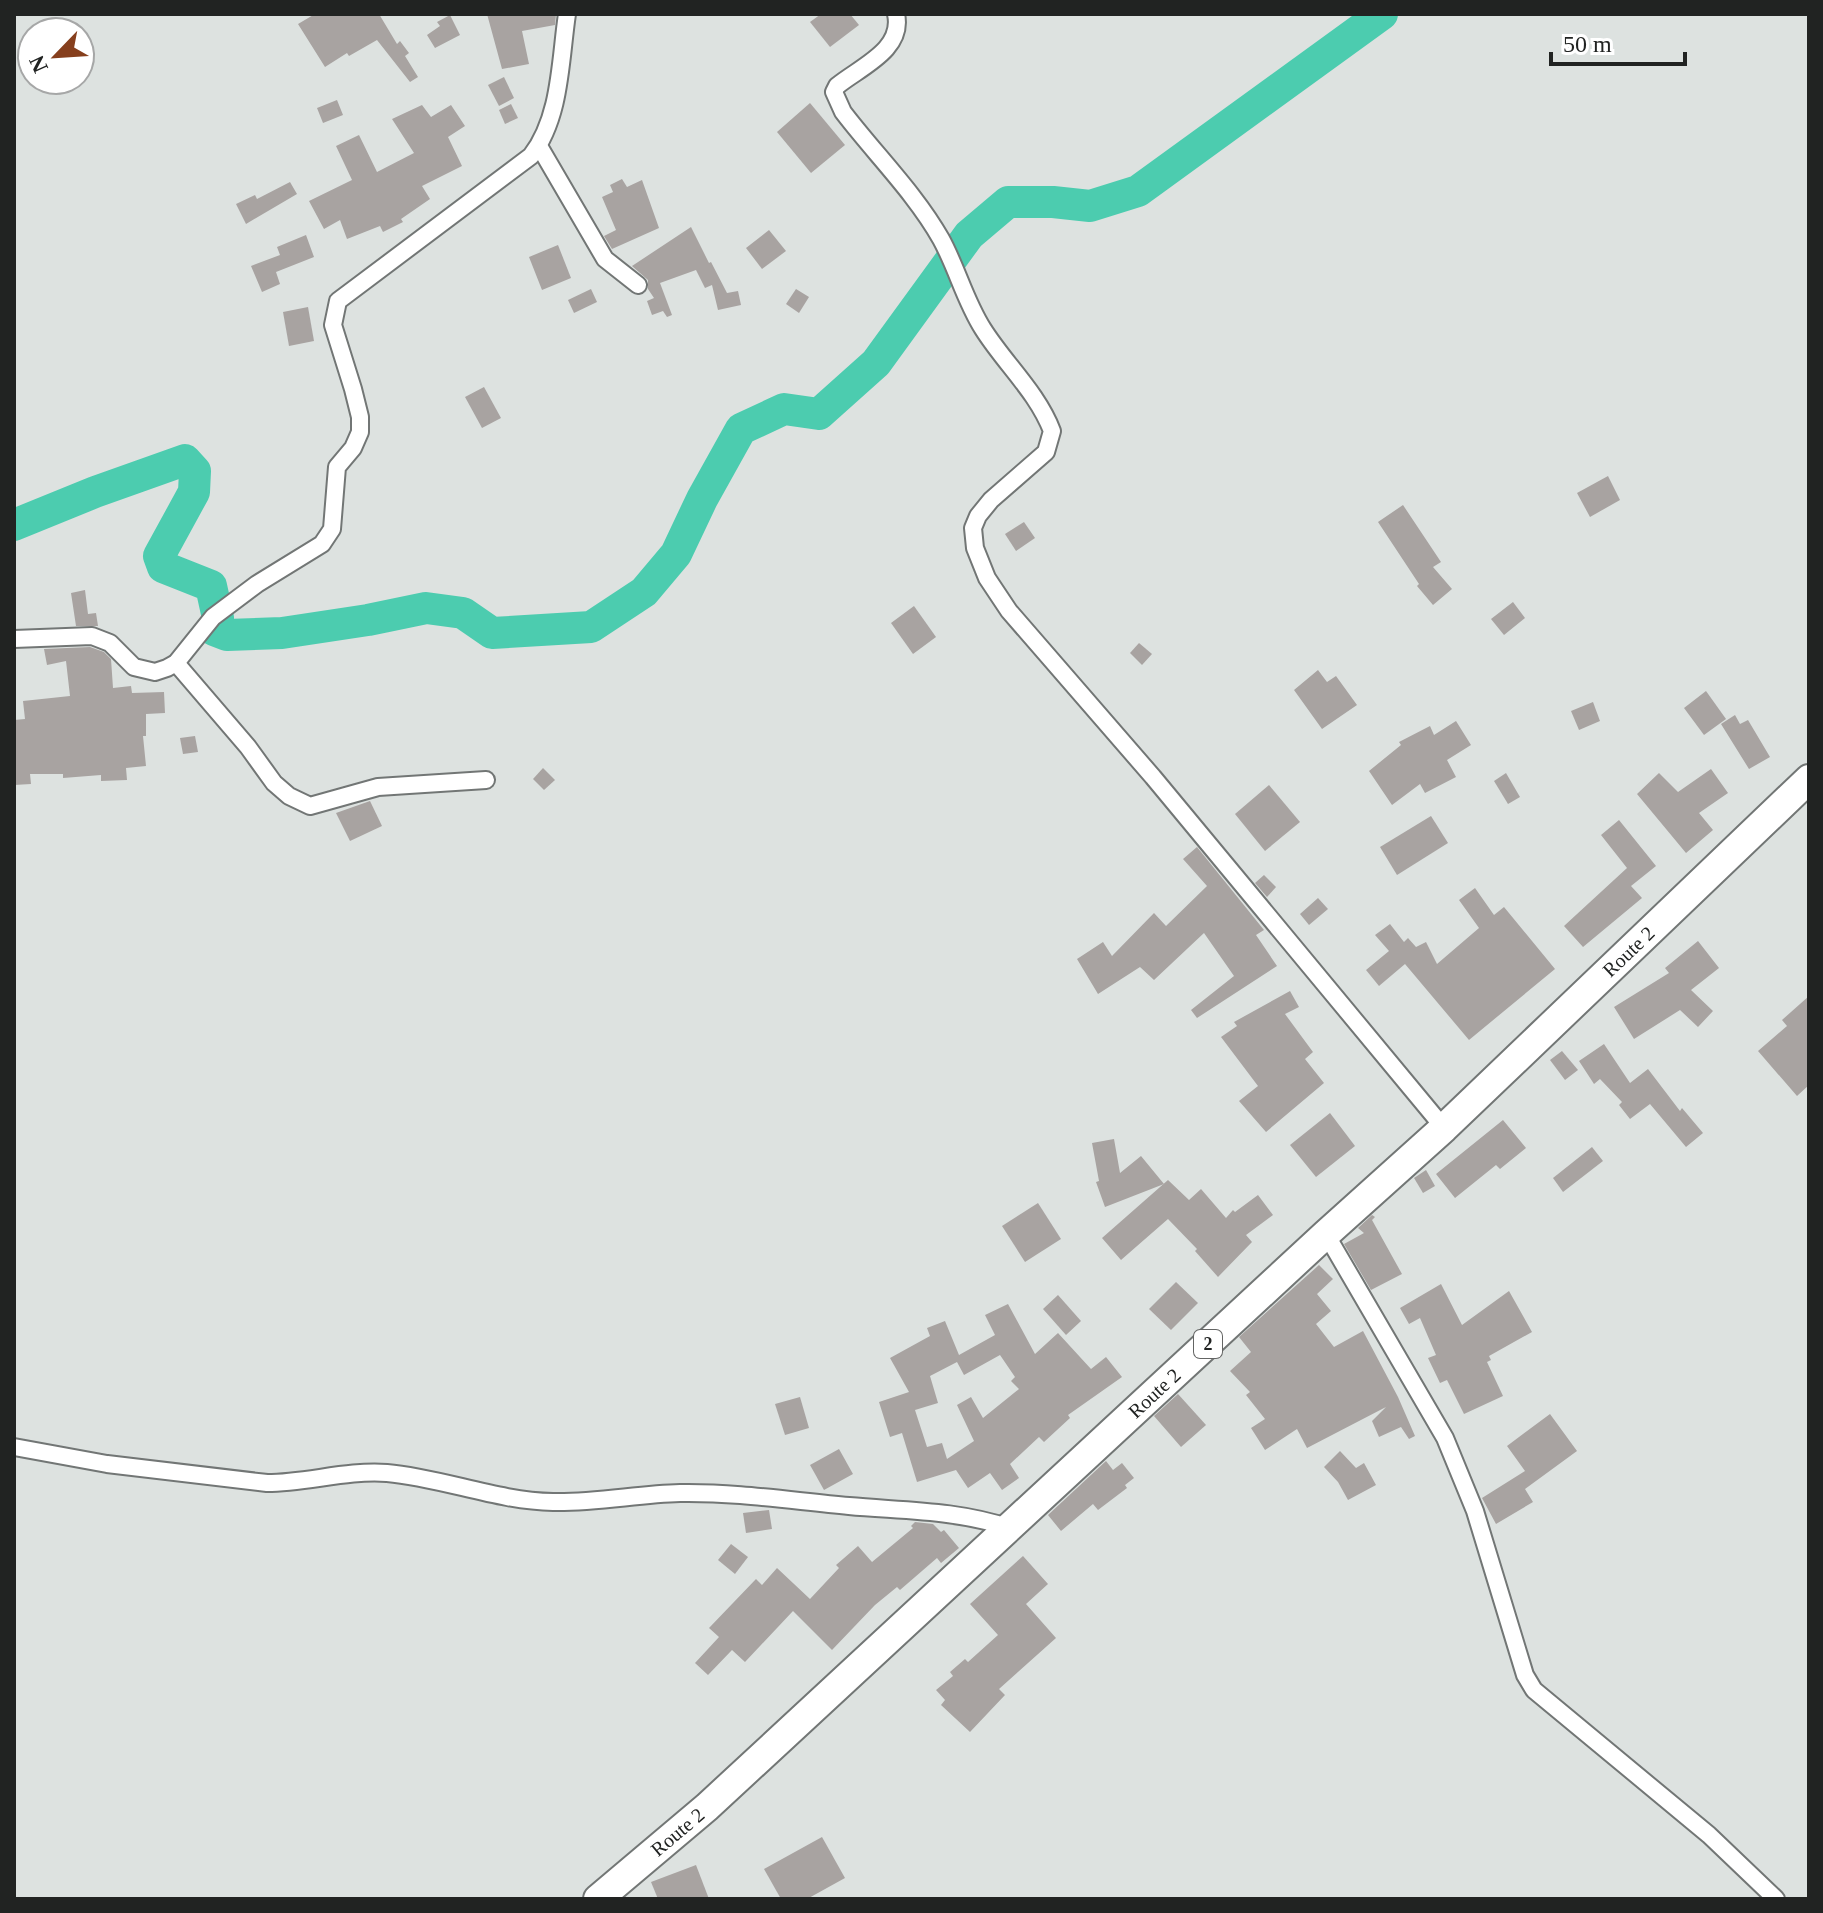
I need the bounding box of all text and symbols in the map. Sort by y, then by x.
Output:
north arrow [16,16,96,96]
scale bar [1551,16,1685,66]
text: 50 m [1563,31,1612,57]
text: N [24,52,53,77]
street label: Route 2 [1598,922,1659,981]
road number: 2 [1194,1330,1222,1358]
street label: Route 2 [1124,1364,1185,1422]
street label: Route 2 [646,1803,709,1861]

